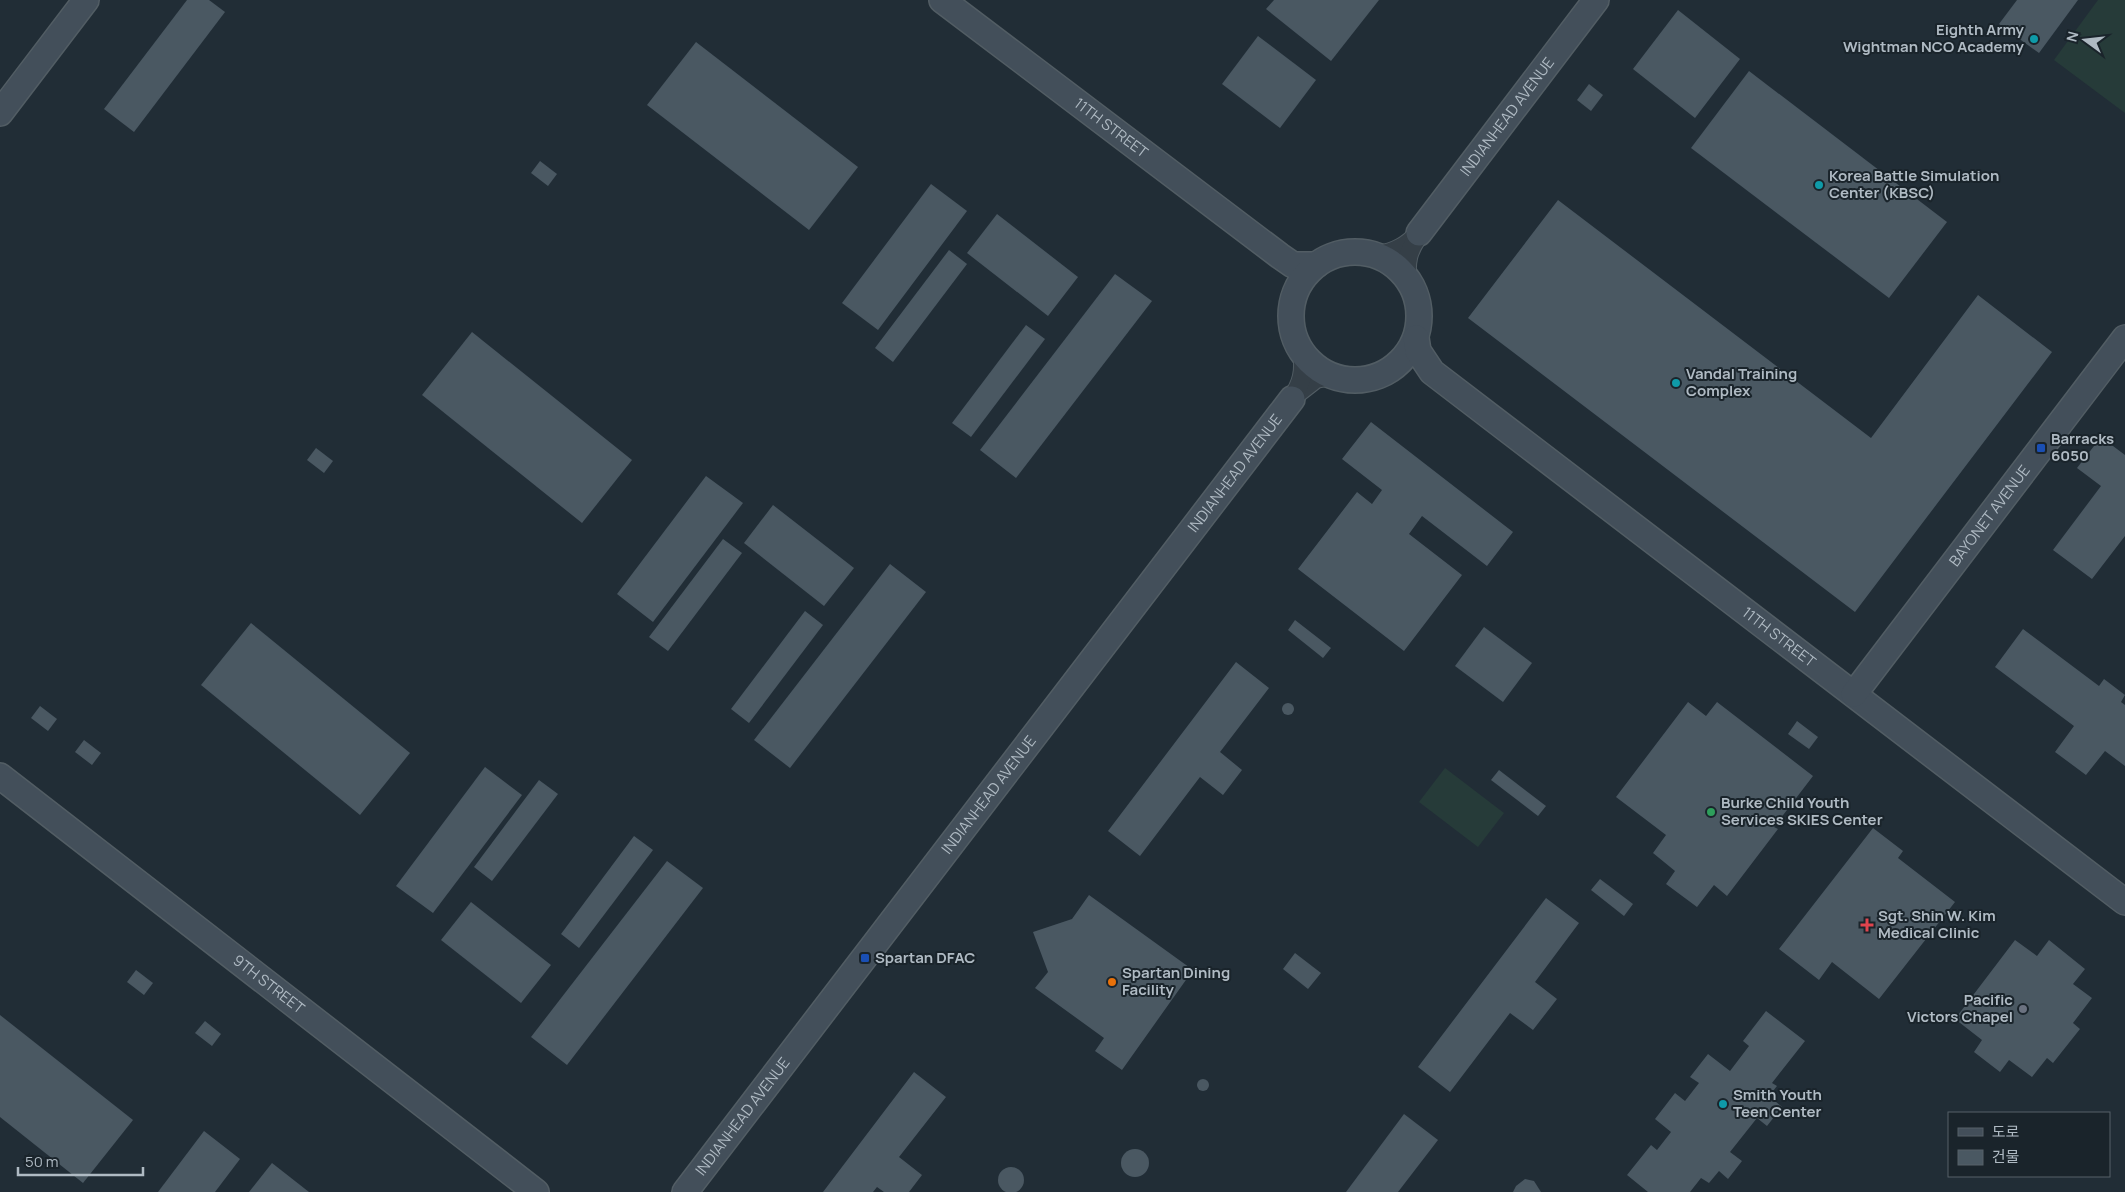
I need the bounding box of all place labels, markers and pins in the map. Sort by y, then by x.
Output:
place label: Eighth Army Wightman NCO Academy [1843,19,2025,57]
marker: Eighth Army Wightman NCO Academy [2028,33,2040,45]
place label: Korea Battle Simulation Center (KBSC) [1829,165,1999,203]
marker: Korea Battle Simulation Center (KBSC) [1813,179,1825,191]
place label: Vandal Training Complex [1686,363,1797,401]
marker: Vandal Training Complex [1670,377,1682,389]
place label: Barracks 6050 [2051,428,2114,466]
marker: Barracks 6050 [2035,442,2047,454]
place label: Burke Child Youth Services SKIES Center [1721,792,1883,830]
marker: Burke Child Youth Services SKIES Center [1705,806,1717,818]
place label: Sgt. Shin W. Kim Medical Clinic [1878,905,1996,943]
marker: Sgt. Shin W. Kim Medical Clinic [1860,918,1874,932]
place label: Spartan DFAC [875,947,975,968]
marker: Spartan DFAC [859,952,871,964]
place label: Spartan Dining Facility [1122,962,1230,1000]
marker: Spartan Dining Facility [1106,976,1118,988]
place label: Pacific Victors Chapel [1907,989,2013,1027]
marker: Pacific Victors Chapel [2017,1003,2029,1015]
place label: Smith Youth Teen Center [1733,1084,1822,1122]
marker: Smith Youth Teen Center [1717,1098,1729,1110]

